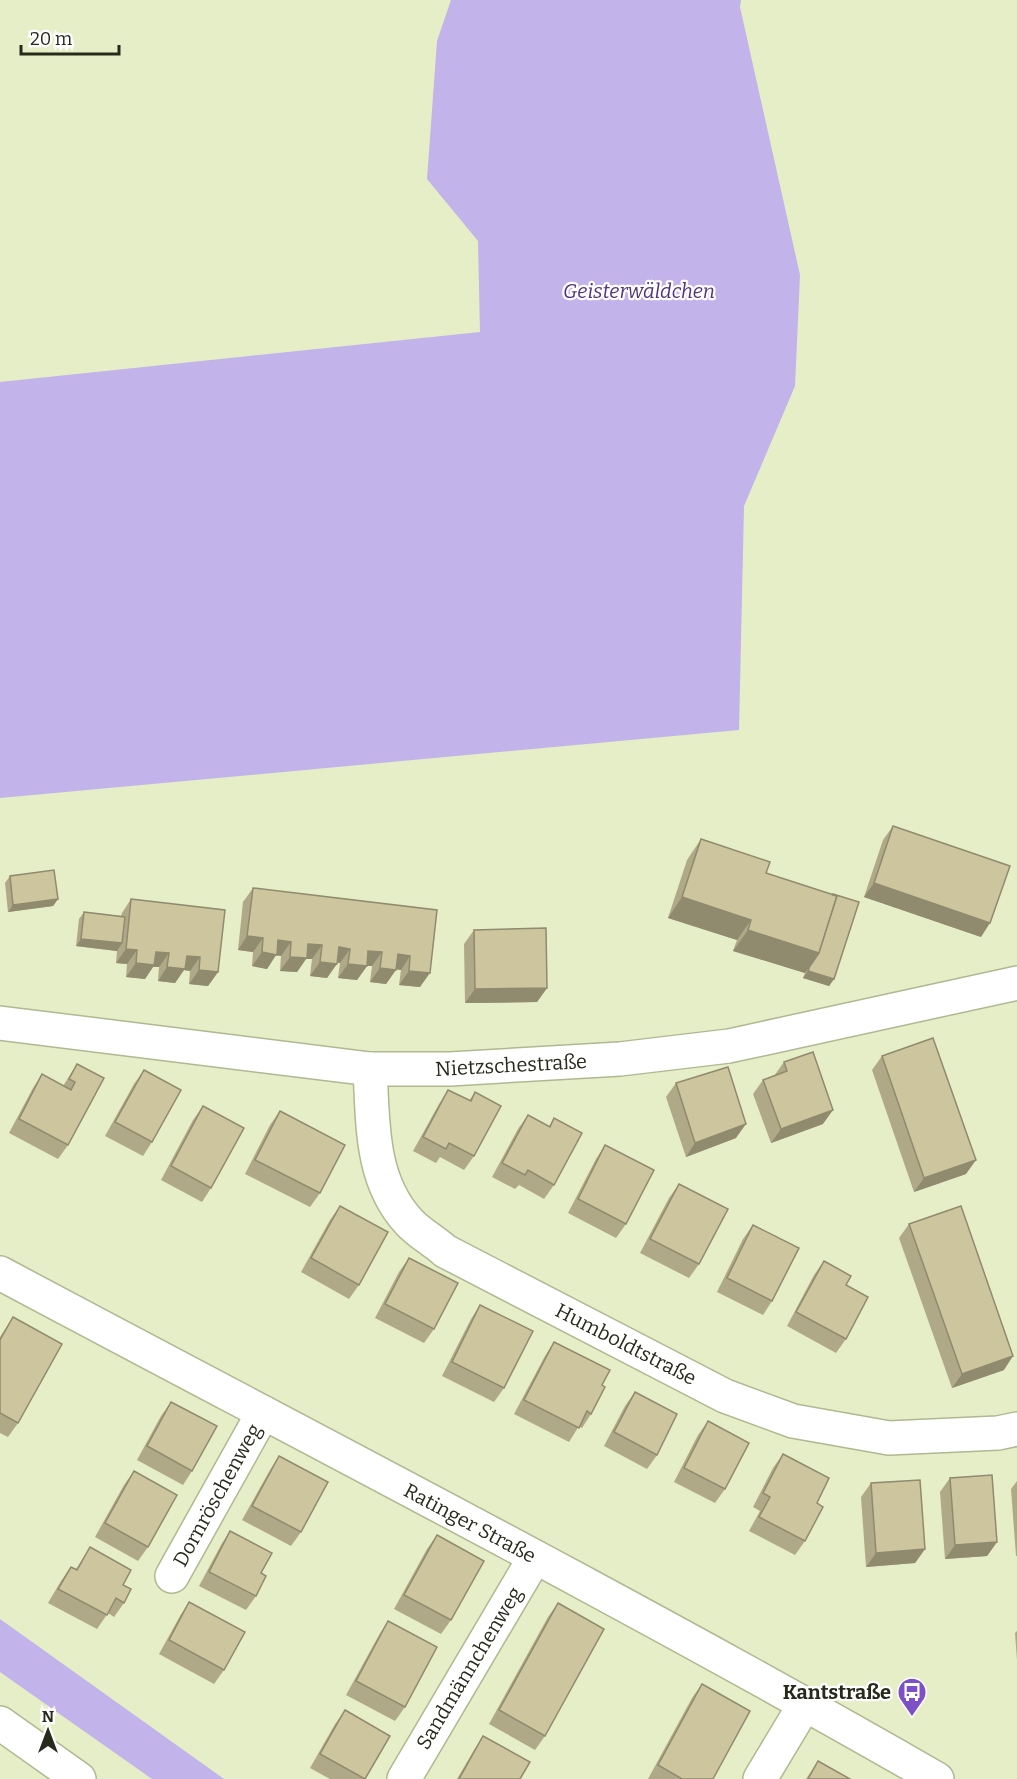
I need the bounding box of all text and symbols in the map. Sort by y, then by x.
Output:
scale bar [21,18,118,56]
text: 20 m [30,28,72,50]
park label: Geisterwäldchen [563,279,715,303]
street label: Nietzschestraße [434,1049,588,1081]
street label: Humboldtstraße [552,1298,700,1390]
street label: Dornröschenweg [168,1419,266,1571]
street label: Ratinger Straße [400,1478,540,1568]
street label: Sandmännchenweg [411,1582,527,1754]
bus stop icon: Kantstraße [896,1676,928,1718]
place label: Kantstraße [783,1680,891,1704]
north arrow [18,1701,78,1761]
text: N [42,1707,54,1726]

